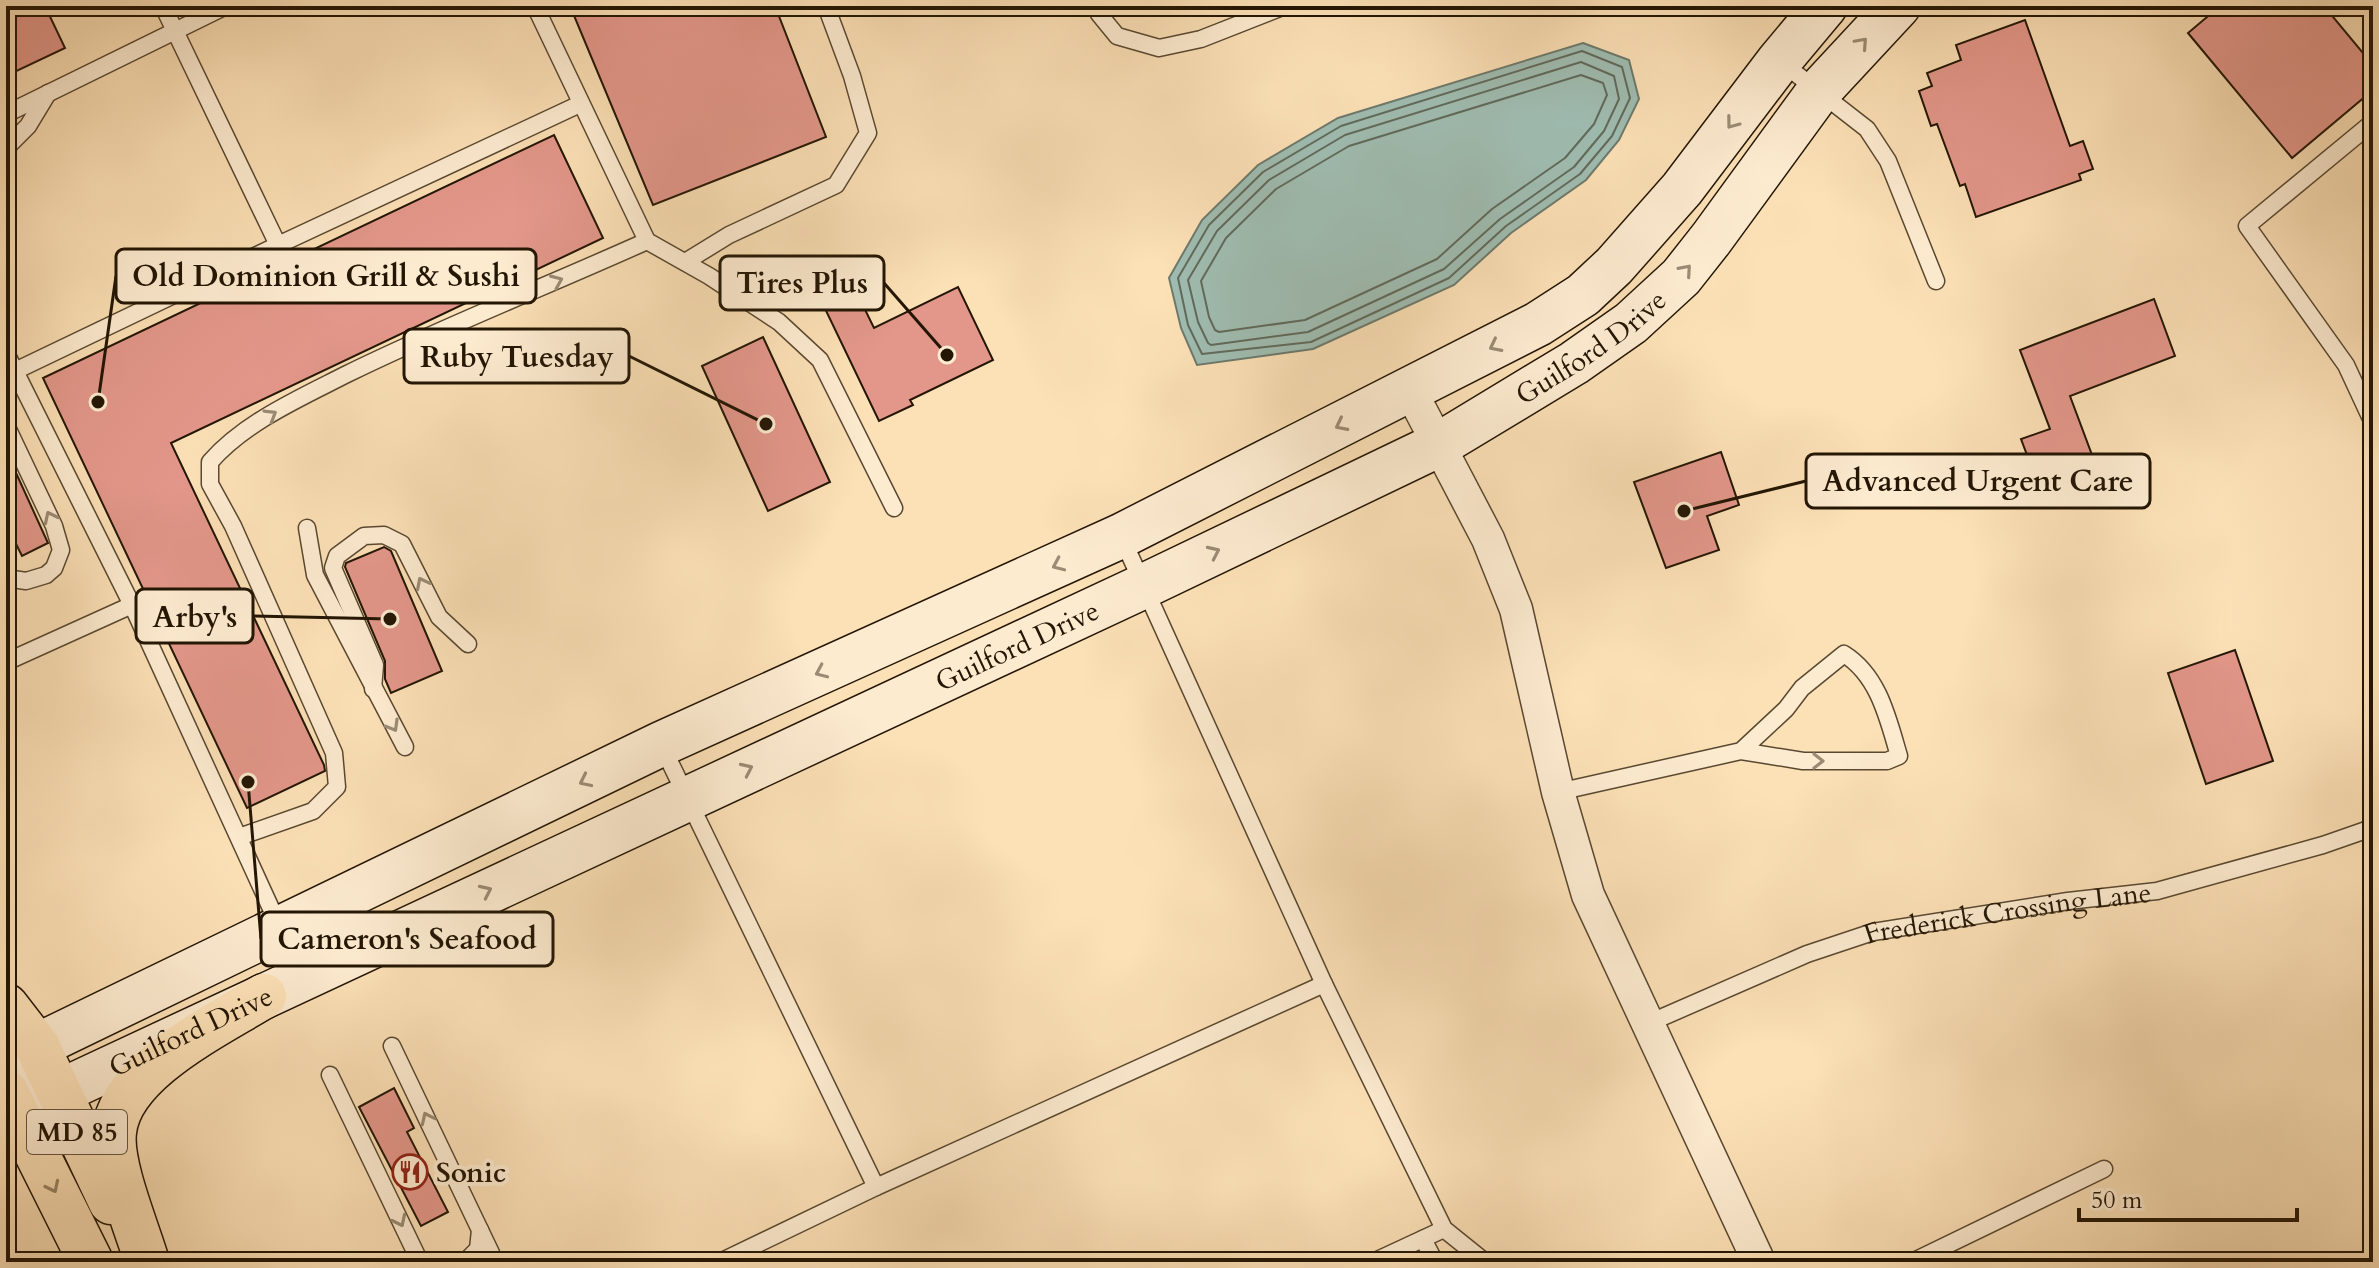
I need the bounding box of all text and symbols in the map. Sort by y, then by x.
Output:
one-way arrow [1852,37,1867,52]
one-way arrow [1728,114,1742,129]
callout: Old Dominion Grill & Sushi [116,249,536,303]
text: Old Dominion Grill & Sushi [132,256,520,297]
callout: Tires Plus [720,256,884,310]
text: Tires Plus [736,263,868,304]
one-way arrow [1676,265,1690,279]
one-way arrow [549,275,563,291]
street label: Guilford Drive [1509,282,1675,414]
callout: Ruby Tuesday [404,329,629,383]
one-way arrow [1489,336,1504,352]
text: Ruby Tuesday [420,337,614,378]
one-way arrow [262,410,277,425]
one-way arrow [1334,415,1349,431]
callout: Advanced Urgent Care [1806,454,2150,508]
text: Advanced Urgent Care [1822,461,2134,502]
one-way arrow [44,511,60,526]
one-way arrow [1206,546,1221,562]
one-way arrow [1051,555,1066,571]
one-way arrow [416,576,431,591]
callout: Arby's [136,589,253,643]
street label: Guilford Drive [929,592,1105,701]
text: Arby's [153,597,237,638]
one-way arrow [814,662,829,678]
one-way arrow [383,717,399,732]
one-way arrow [1812,752,1825,770]
one-way arrow [739,763,753,779]
one-way arrow [578,771,593,787]
street label: Frederick Crossing Lane [1859,874,2153,954]
one-way arrow [478,885,493,901]
callout: Cameron's Seafood [261,912,553,966]
text: Cameron's Seafood [277,919,537,960]
street label: Guilford Drive [103,977,279,1086]
road number: MD 85 [27,1110,127,1154]
one-way arrow [421,1111,437,1126]
restaurant icon: Sonic [391,1153,429,1191]
place label: Sonic [436,1154,506,1192]
scale bar [2079,1172,2297,1222]
one-way arrow [44,1178,59,1193]
text: 50 m [2091,1184,2143,1217]
one-way arrow [390,1213,406,1228]

